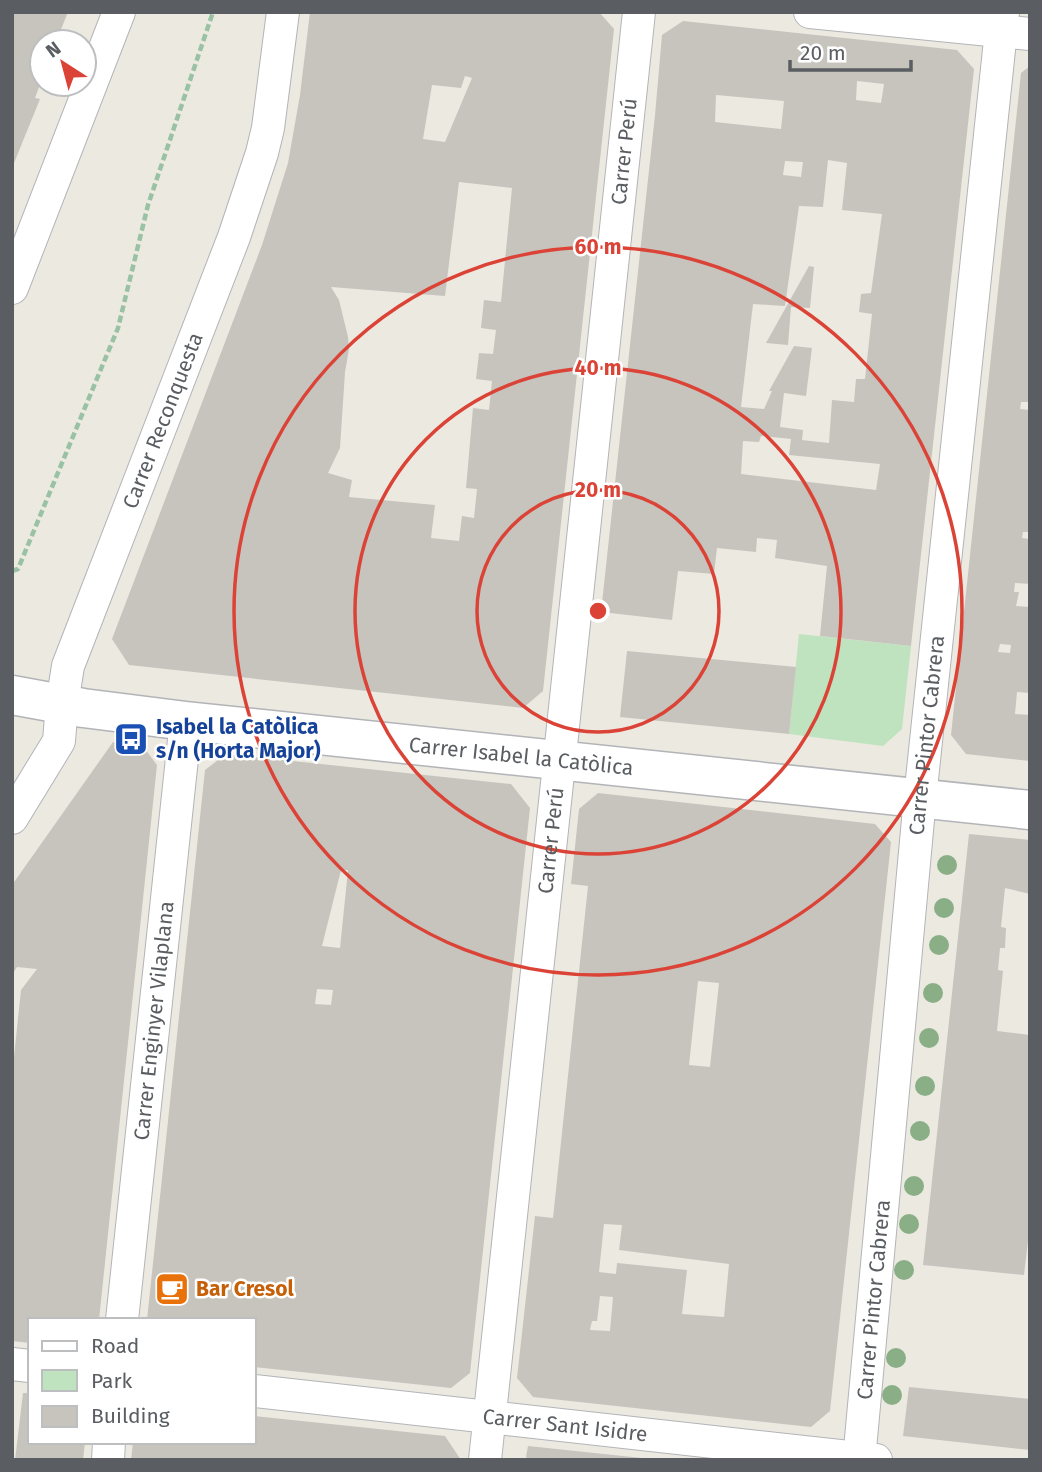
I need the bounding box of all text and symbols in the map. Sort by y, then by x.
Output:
north arrow [28,28,98,98]
scale bar [790,28,911,72]
text: N [41,37,65,63]
text: 20 m [800,40,846,66]
street label: Carrer Perú [606,97,643,206]
text: 60 m [575,234,621,260]
street label: Carrer Reconquesta [117,329,209,512]
text: 40 m [575,355,621,381]
text: 20 m [575,477,621,503]
centre of rings [586,599,610,623]
street label: Carrer Pintor Cabrera [904,634,950,836]
place label: Isabel la Catòlica s/n (Horta Major) [156,714,321,764]
bus stop icon: Isabel la Catòlica s/n (Horta Major) [112,720,150,758]
street label: Carrer Isabel la Catòlica [408,732,635,781]
street label: Carrer Perú [532,786,569,895]
street label: Carrer Enginyer Vilaplana [128,900,180,1142]
street label: Carrer Pintor Cabrera [852,1199,896,1401]
cafe icon: Bar Cresol [153,1270,191,1308]
place label: Bar Cresol [196,1276,294,1302]
legend [28,1318,256,1444]
text: Road [91,1333,139,1359]
text: Park [91,1368,133,1394]
text: Building [91,1403,170,1429]
street label: Carrer Sant Isidre [481,1403,649,1448]

